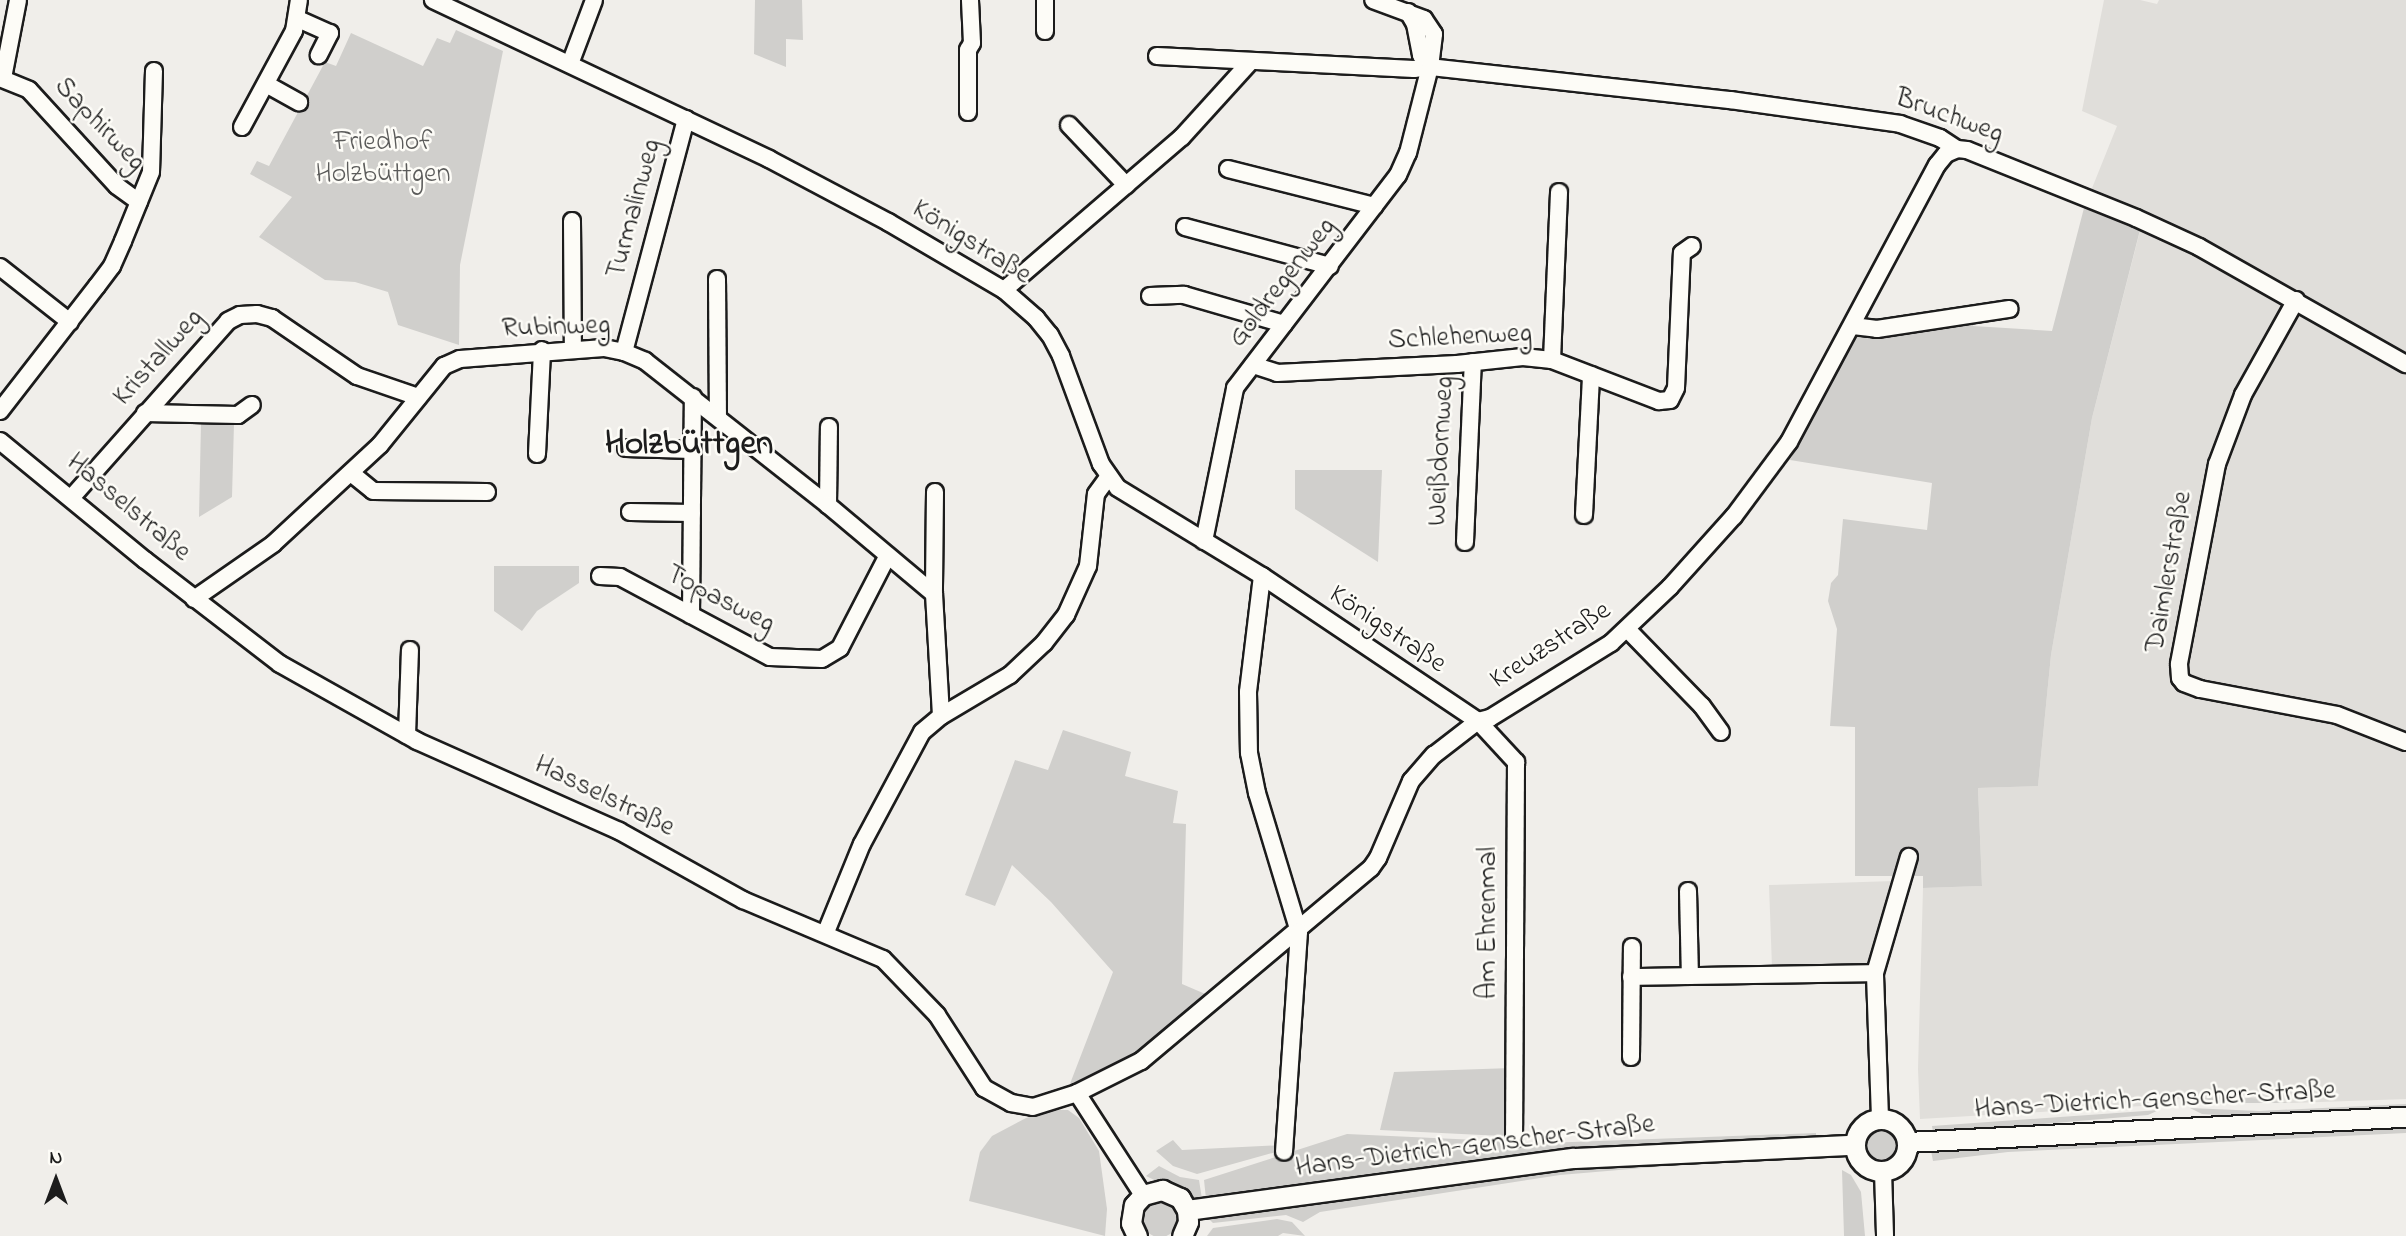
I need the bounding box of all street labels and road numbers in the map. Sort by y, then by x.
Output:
street label: Saphirweg [46,71,152,179]
street label: Bruchweg [1890,82,2008,152]
street label: Turmalinweg [600,136,670,282]
street label: Königstraße [905,193,1037,293]
street label: Goldregenweg [1222,211,1344,355]
street label: Kristallweg [107,303,211,413]
street label: Rubinweg [501,309,611,347]
street label: Schlehenweg [1387,317,1533,359]
street label: Weißdornweg [1421,375,1463,527]
street label: Hasselstraße [59,446,197,570]
street label: Daimlerstraße [2139,489,2201,655]
street label: Topasweg [660,558,780,642]
street label: Königstraße [1322,579,1452,681]
street label: Kreuzstraße [1484,595,1618,697]
street label: Hasselstraße [528,749,680,845]
street label: Am Ehrenmal [1472,847,1506,999]
street label: Hans-Dietrich-Genscher-Straße [1974,1075,2336,1127]
street label: Hans-Dietrich-Genscher-Straße [1294,1108,1656,1186]

